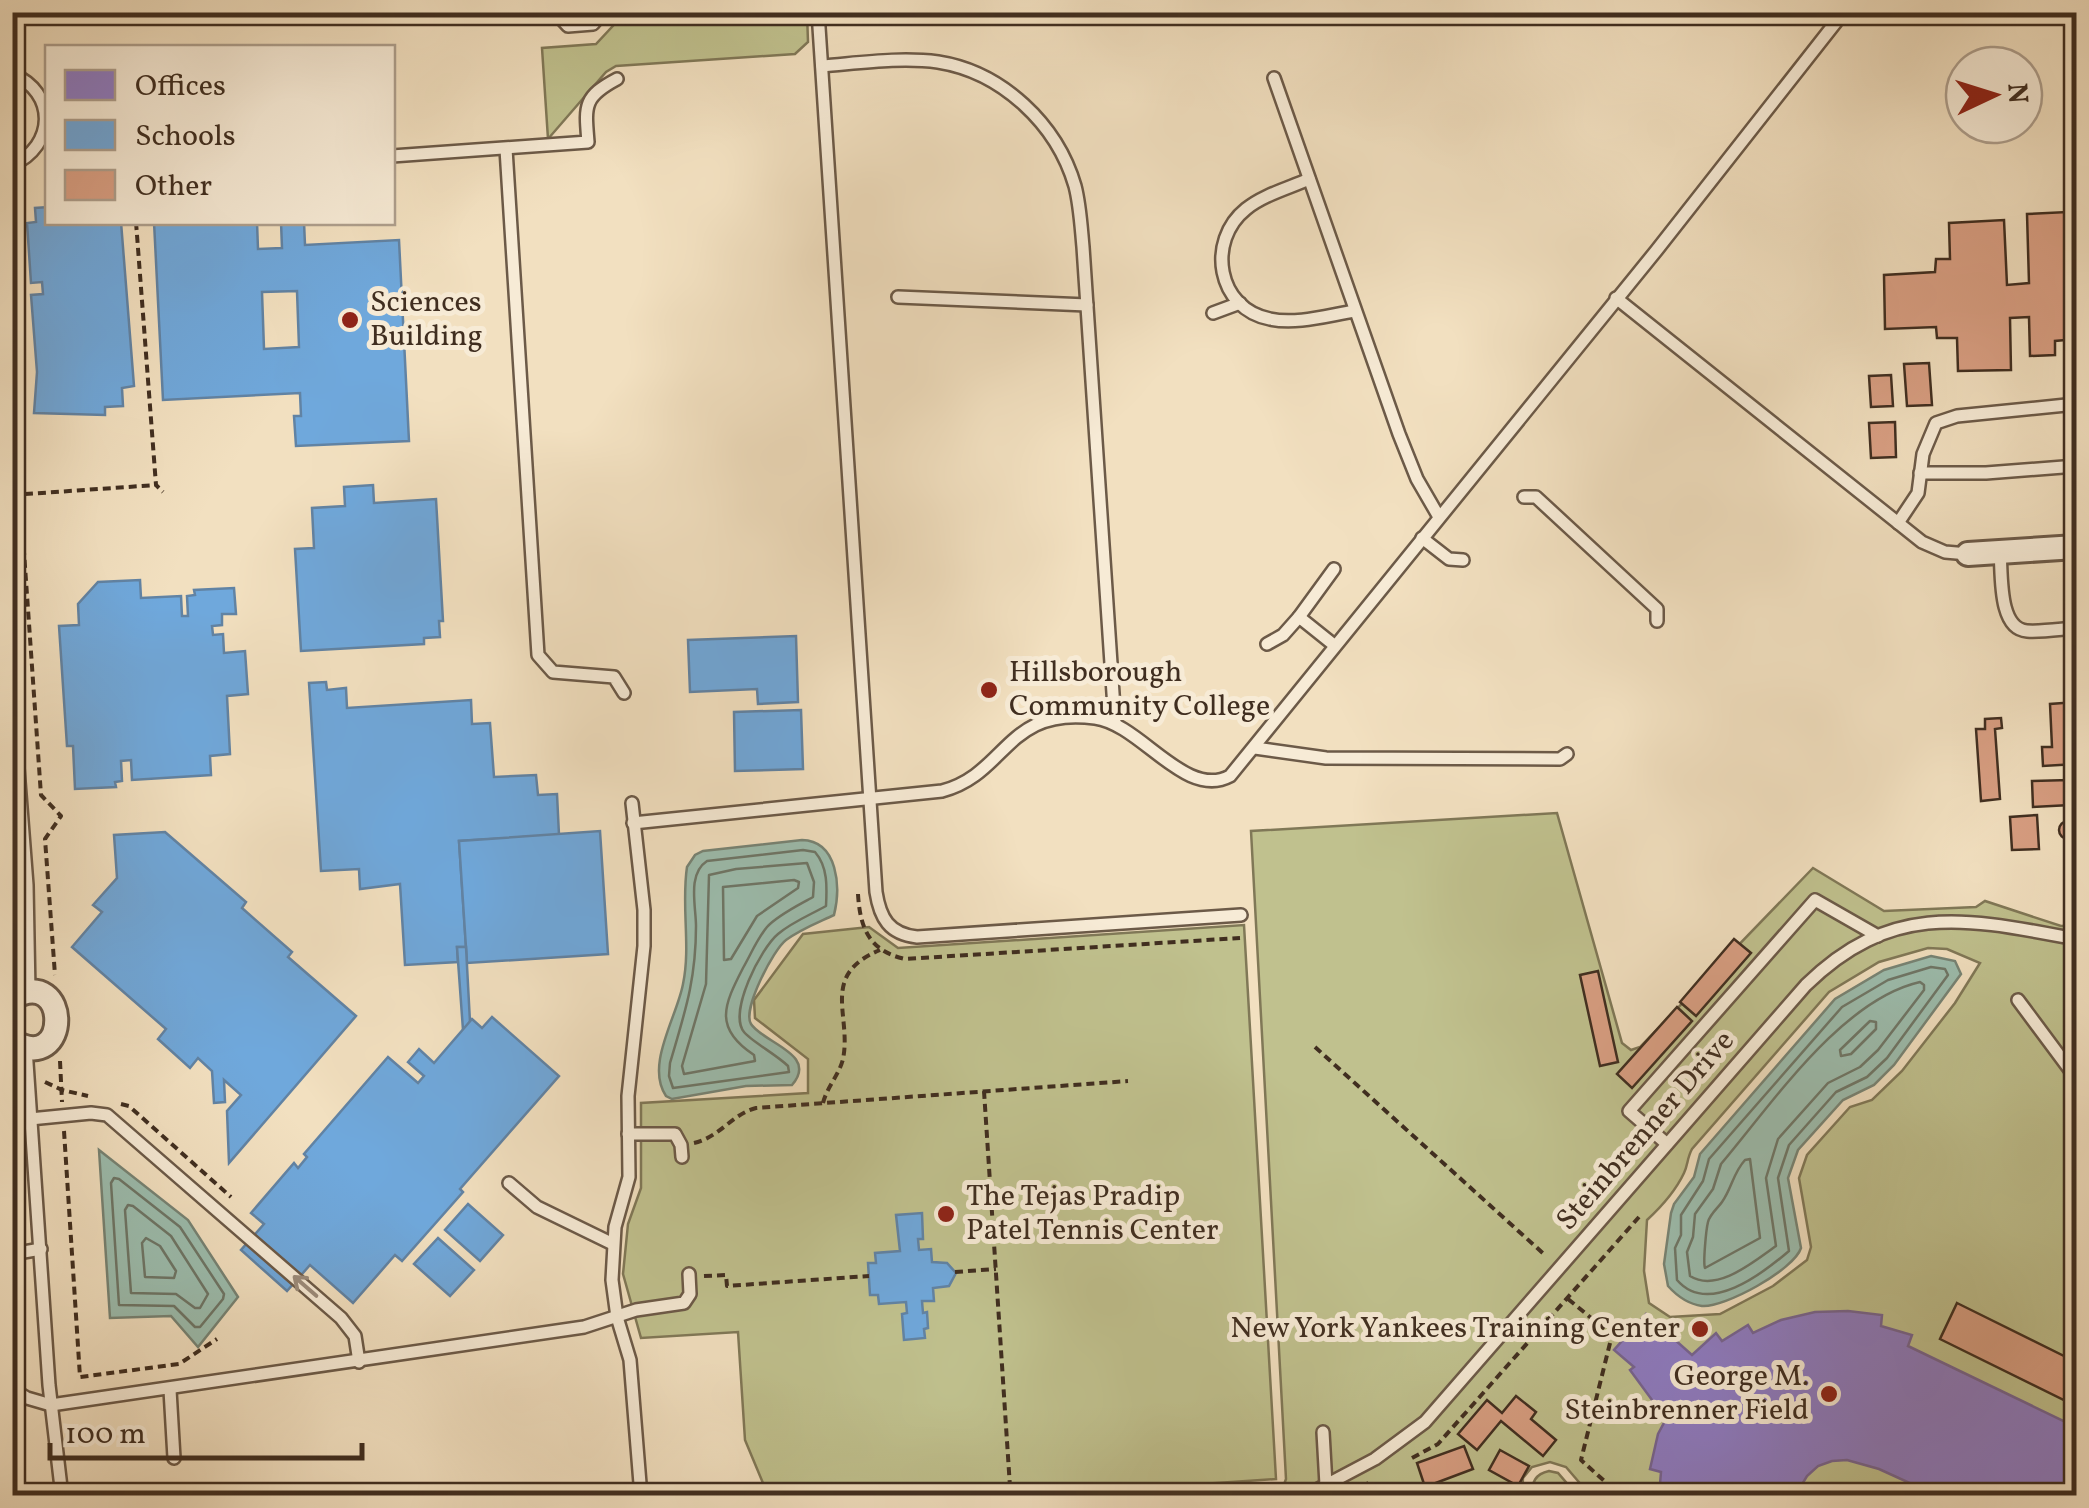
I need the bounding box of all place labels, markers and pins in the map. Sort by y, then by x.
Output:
place label: Sciences Building [370,282,483,358]
marker: Sciences Building [339,309,361,331]
place label: Hillsborough Community College [1009,652,1270,728]
marker: Hillsborough Community College [978,679,1000,701]
place label: The Tejas Pradip Patel Tennis Center [966,1176,1219,1252]
marker: The Tejas Pradip Patel Tennis Center [935,1203,957,1225]
place label: New York Yankees Training Center [1230,1308,1680,1350]
marker: New York Yankees Training Center [1689,1318,1711,1340]
place label: George M. Steinbrenner Field [1564,1356,1809,1432]
marker: George M. Steinbrenner Field [1818,1383,1840,1405]

